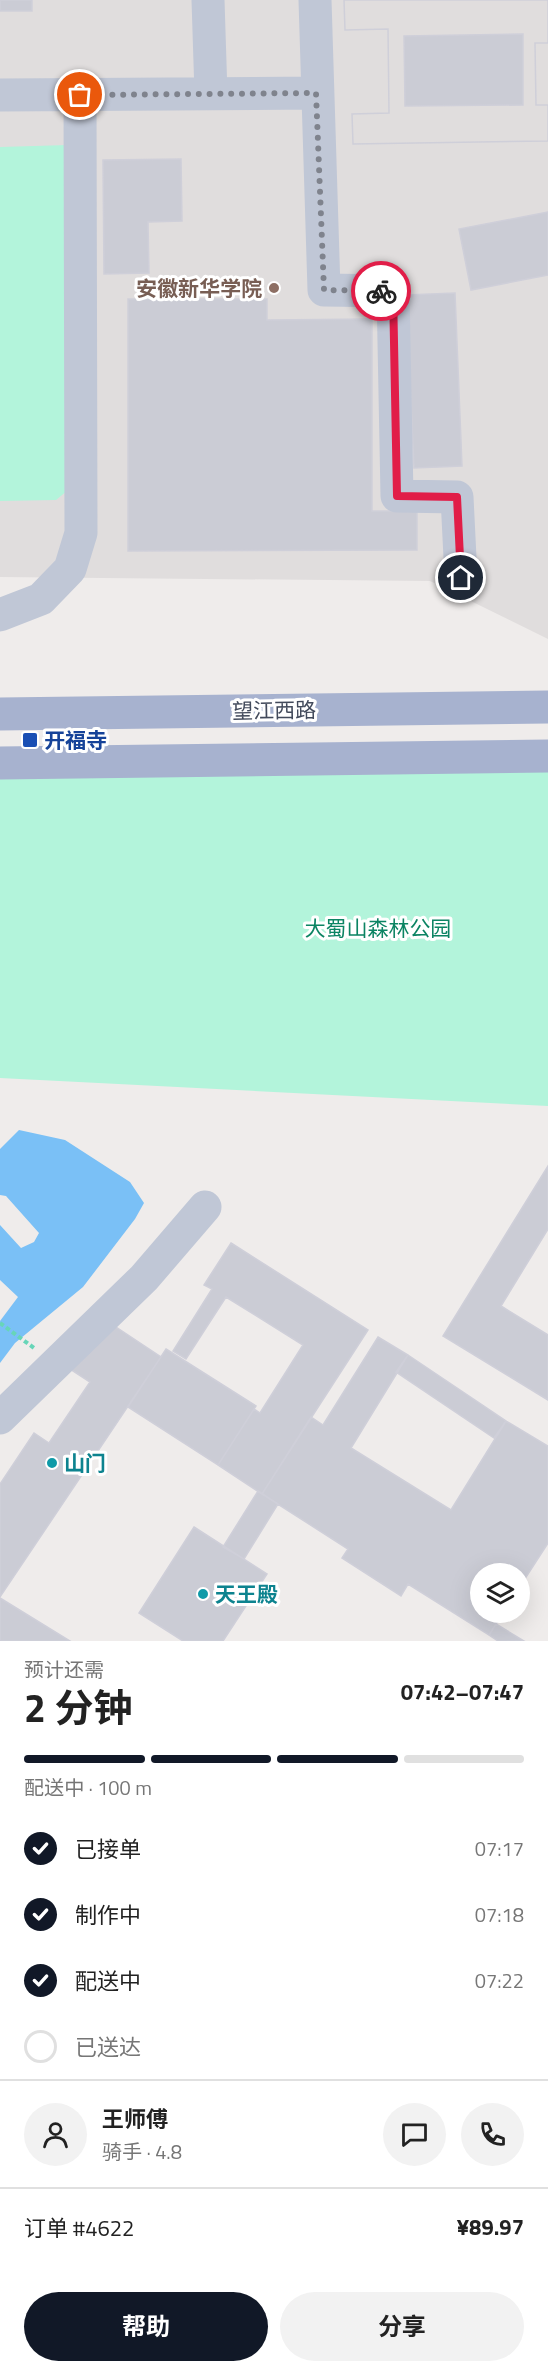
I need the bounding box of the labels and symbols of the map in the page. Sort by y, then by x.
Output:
pin [54,69,105,120]
courier [351,261,411,321]
place label: 安徽新华学院 [136,272,262,304]
marker: 安徽新华学院 [267,281,281,295]
pin [435,552,486,603]
street label: 望江西路 [232,693,316,727]
place label: 开福寺 [44,724,107,756]
marker: 开福寺 [21,731,39,749]
park label: 大蜀山森林公园 [305,912,452,944]
place label: 山门 [64,1447,106,1479]
marker: 山门 [45,1456,59,1470]
place label: 天王殿 [215,1578,278,1610]
marker: 天王殿 [196,1587,210,1601]

